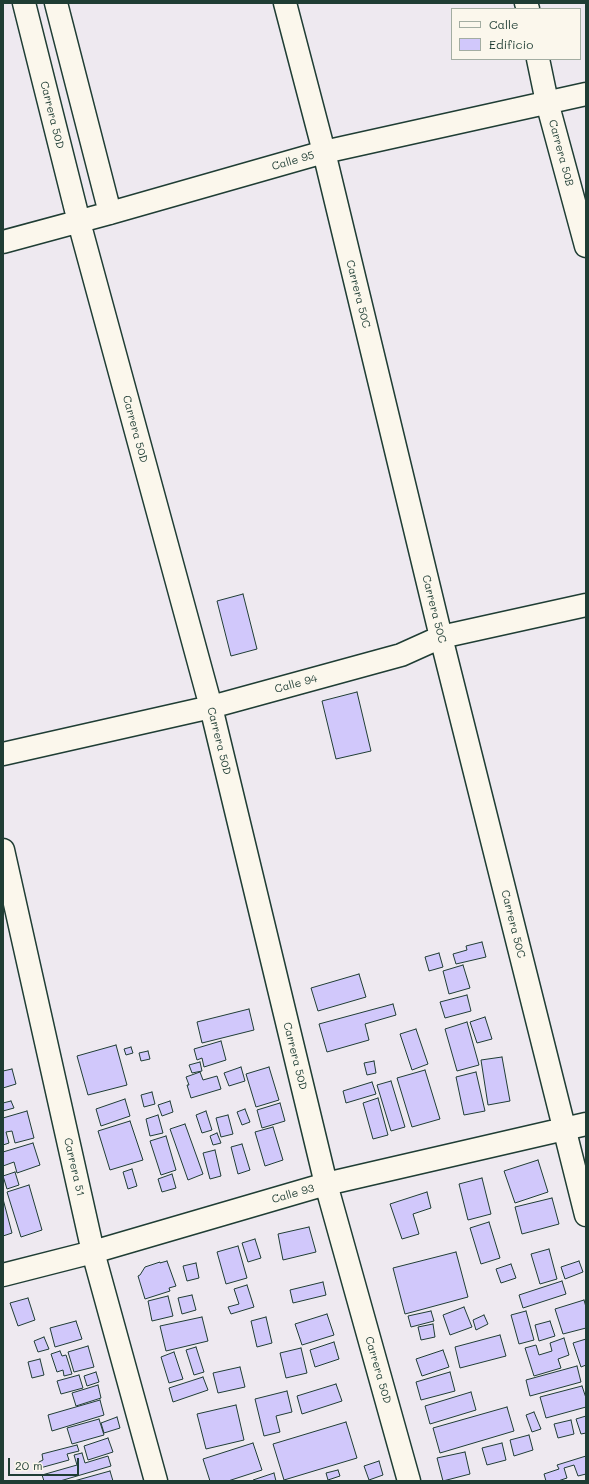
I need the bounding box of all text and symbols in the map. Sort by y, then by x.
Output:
legend [451,8,581,60]
text: Calle [489,16,519,32]
text: Edificio [489,36,533,52]
street label: Carrera 50D [37,80,67,150]
street label: Carrera 50B [546,118,576,188]
street label: Calle 95 [270,149,316,173]
street label: Carrera 50C [343,259,373,329]
street label: Carrera 50D [120,394,150,464]
street label: Carrera 50C [419,574,449,644]
street label: Calle 94 [273,672,319,696]
street label: Carrera 50D [204,706,234,776]
street label: Carrera 50C [498,889,528,959]
street label: Carrera 50D [280,1021,310,1091]
street label: Carrera 51 [61,1136,87,1198]
street label: Calle 93 [270,1182,316,1206]
street label: Carrera 50D [362,1335,394,1405]
scale bar [10,1450,81,1476]
text: 20 m [15,1457,43,1473]

